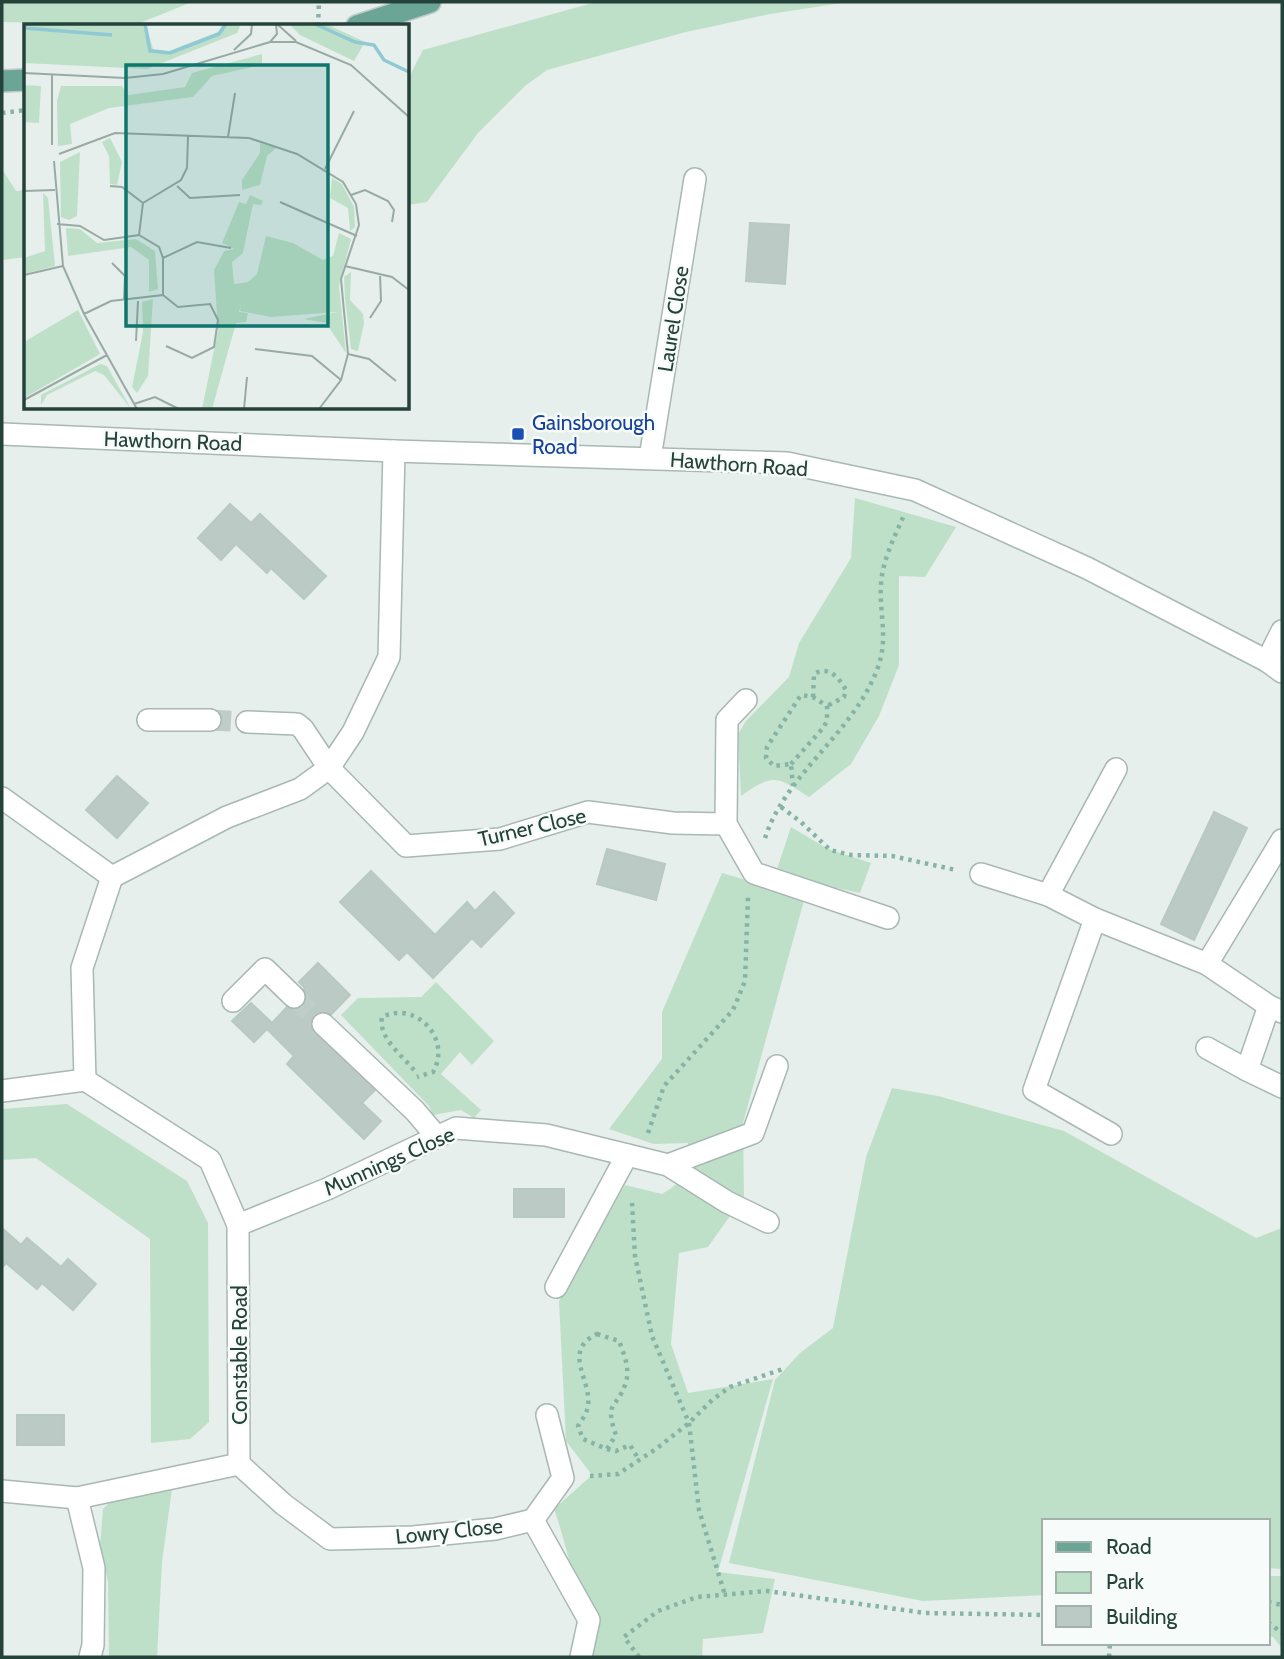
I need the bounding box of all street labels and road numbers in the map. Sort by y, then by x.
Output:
street label: Laurel Close [652,264,694,374]
street label: Hawthorn Road [103,426,243,456]
street label: Hawthorn Road [669,447,809,481]
street label: Turner Close [476,802,588,852]
street label: Munnings Close [320,1121,458,1201]
street label: Constable Road [227,1285,252,1425]
street label: Lowry Close [394,1513,504,1549]

